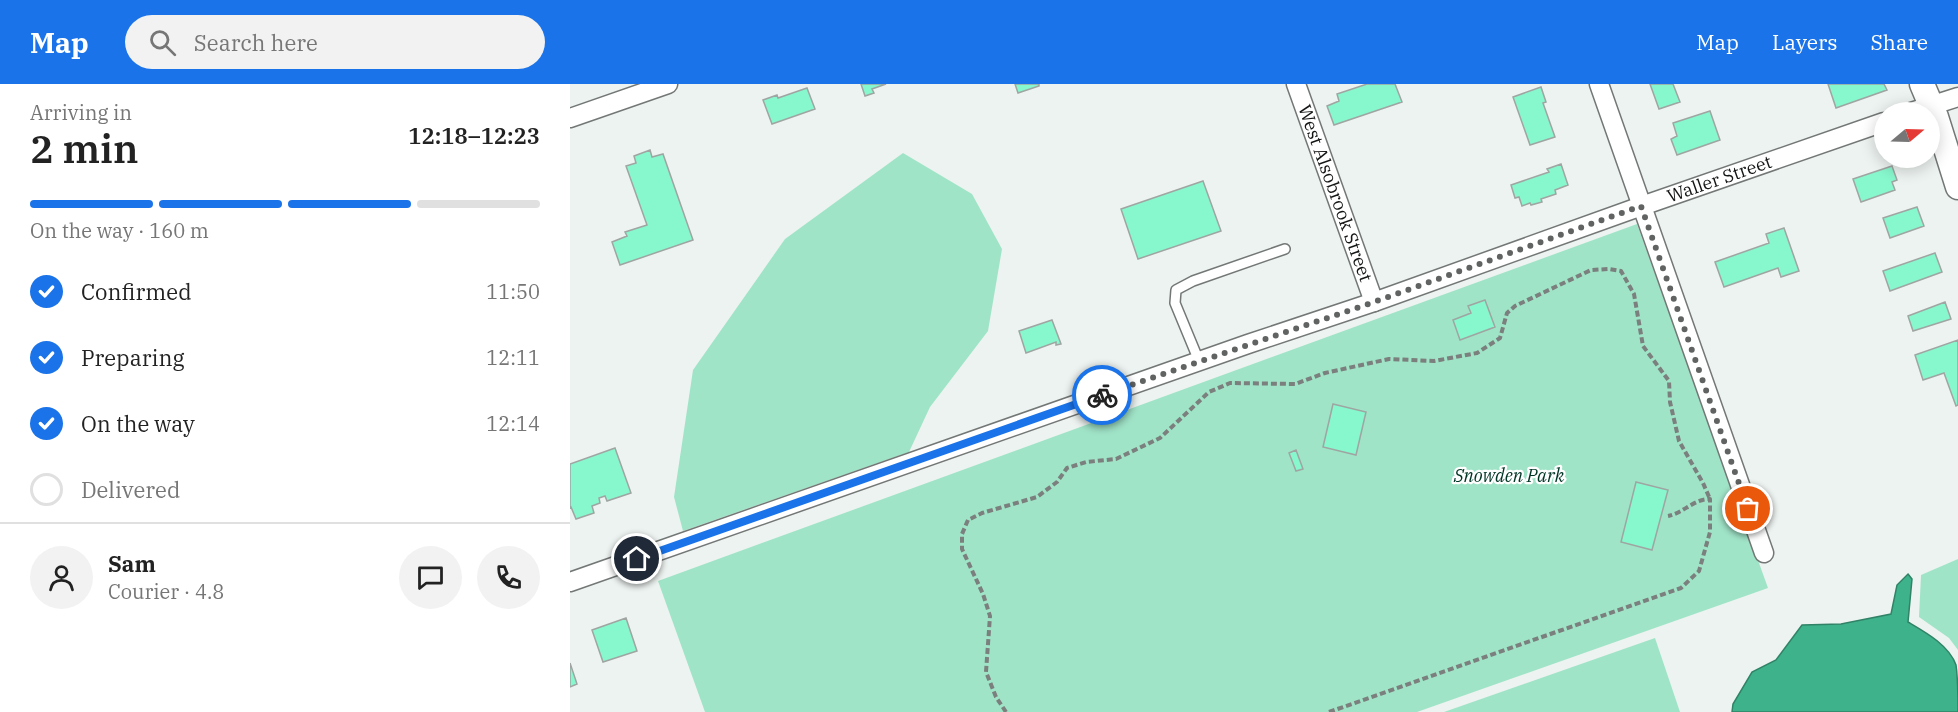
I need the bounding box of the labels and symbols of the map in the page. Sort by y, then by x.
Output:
street label: West Alsobrook Street [1293,101,1378,285]
north arrow [1874,102,1940,168]
street label: Waller Street [1664,150,1775,207]
courier [1072,365,1132,425]
park label: Snowden Park [1453,464,1565,487]
pin [1722,483,1773,534]
pin [611,533,662,584]

